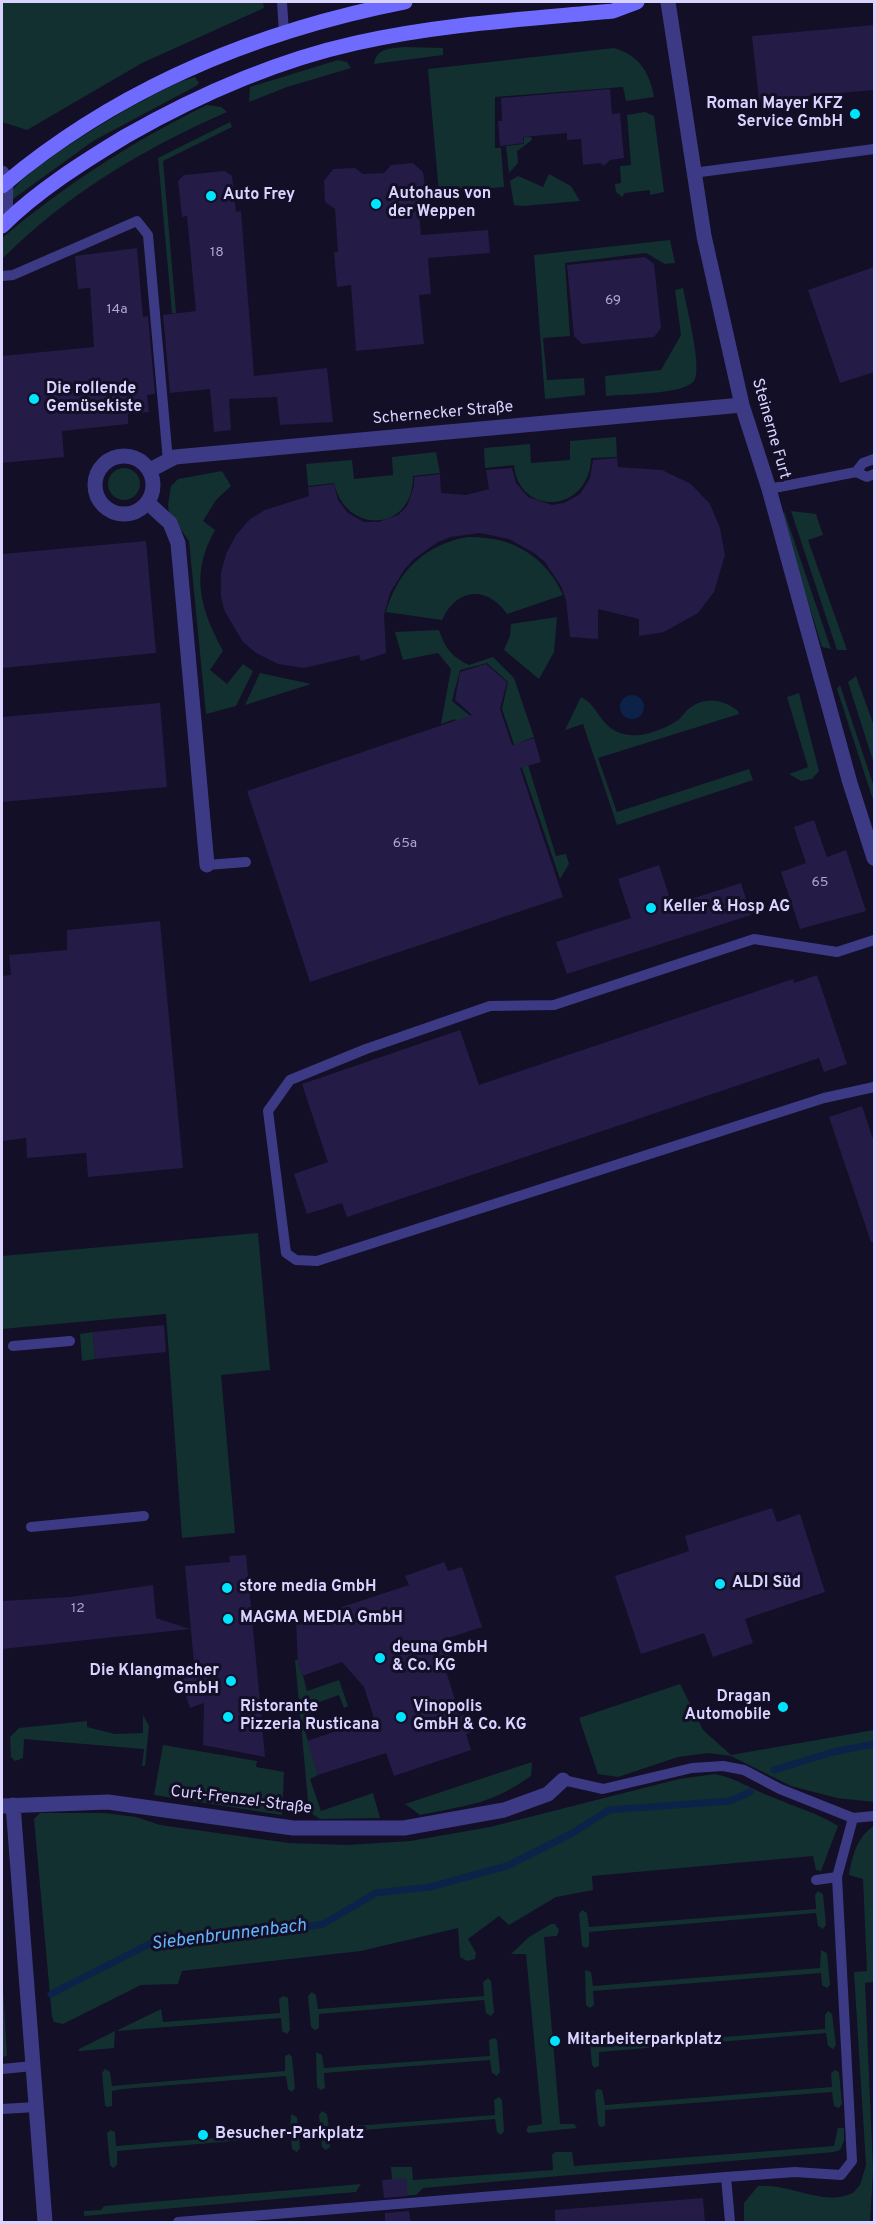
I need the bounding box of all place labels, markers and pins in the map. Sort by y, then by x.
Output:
place label: Roman Mayer KFZ Service GmbH [706,95,843,133]
marker: Roman Mayer KFZ Service GmbH [848,107,862,121]
place label: Autohaus von der Weppen [388,185,491,223]
place label: Auto Frey [223,186,295,206]
marker: Auto Frey [204,189,218,203]
marker: Autohaus von der Weppen [369,197,383,211]
place label: Die rollende Gemüsekiste [46,380,142,418]
marker: Die rollende Gemüsekiste [27,392,41,406]
place label: Keller & Hosp AG [663,898,790,918]
marker: Keller & Hosp AG [644,901,658,915]
place label: ALDI Süd [732,1574,801,1594]
marker: ALDI Süd [713,1577,727,1591]
place label: store media GmbH [239,1578,377,1598]
marker: store media GmbH [220,1581,234,1595]
place label: MAGMA MEDIA GmbH [240,1609,403,1629]
marker: MAGMA MEDIA GmbH [221,1612,235,1626]
place label: deuna GmbH & Co. KG [392,1639,488,1677]
marker: deuna GmbH & Co. KG [373,1651,387,1665]
place label: Die Klangmacher GmbH [90,1662,219,1700]
marker: Die Klangmacher GmbH [224,1674,238,1688]
place label: Dragan Automobile [684,1688,771,1726]
place label: Ristorante Pizzeria Rusticana [240,1698,379,1736]
place label: Vinopolis GmbH & Co. KG [413,1698,527,1736]
marker: Dragan Automobile [776,1700,790,1714]
marker: Ristorante Pizzeria Rusticana [221,1710,235,1724]
marker: Vinopolis GmbH & Co. KG [394,1710,408,1724]
place label: Mitarbeiterparkplatz [567,2031,722,2051]
marker: Mitarbeiterparkplatz [548,2034,562,2048]
place label: Besucher-Parkplatz [215,2125,364,2145]
marker: Besucher-Parkplatz [196,2128,210,2142]

